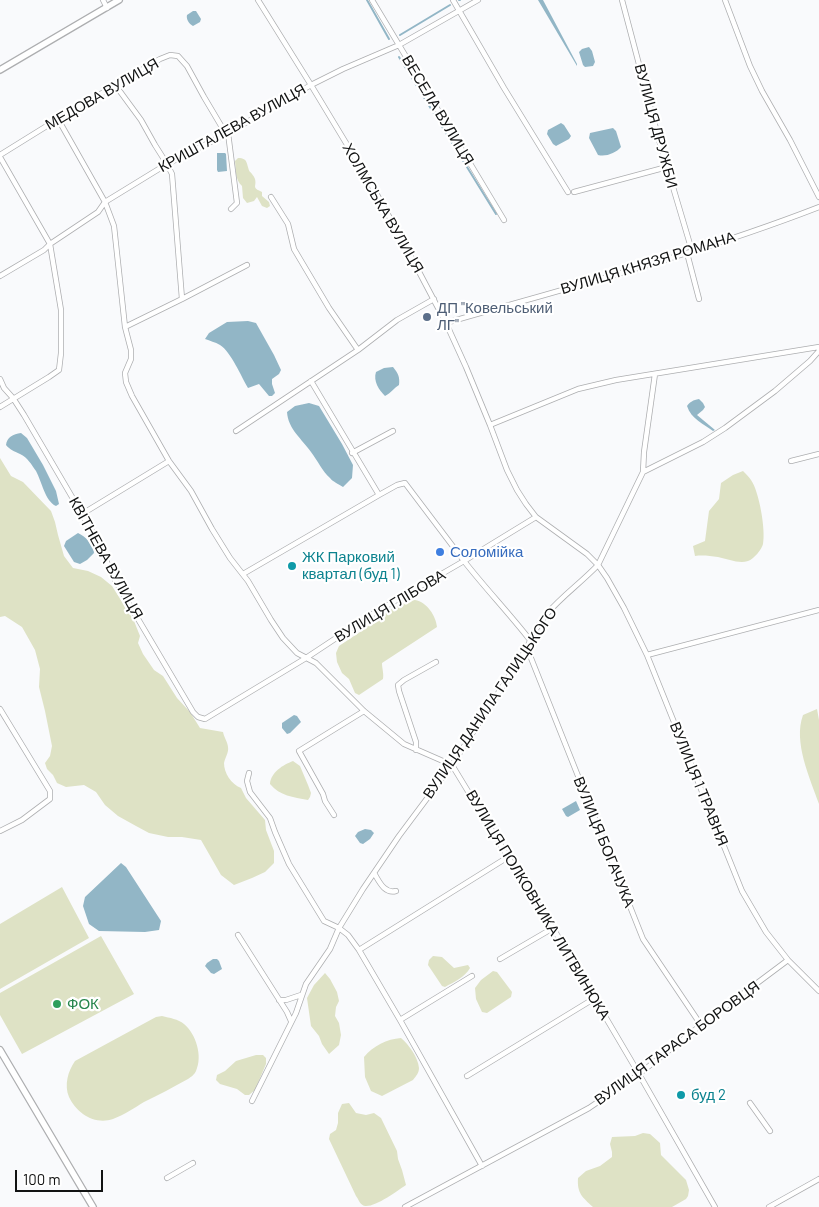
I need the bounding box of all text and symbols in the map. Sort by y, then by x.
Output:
street label: ВЕСЕЛА ВУЛИЦЯ [398,52,478,168]
street label: МЕДОВА ВУЛИЦЯ [42,54,162,134]
street label: ВУЛИЦЯ ДРУЖБИ [631,62,681,190]
street label: КРИШТАЛЕВА ВУЛИЦЯ [155,80,309,176]
street label: ХОЛМСЬКА ВУЛИЦЯ [338,140,428,276]
street label: ВУЛИЦЯ КНЯЗЯ РОМАНА [558,228,738,298]
place label: ДП "Ковельський ЛГ" [437,299,553,334]
marker: ДП "Ковельський ЛГ" [421,311,433,323]
street label: КВІТНЕВА ВУЛИЦЯ [65,494,147,622]
place label: Соломійка [450,543,523,561]
marker: Соломійка [434,546,446,558]
place label: ЖК Парковий квартал (буд 1) [302,548,400,583]
marker: ЖК Парковий квартал (буд 1) [286,560,298,572]
street label: ВУЛИЦЯ ГЛІБОВА [331,566,449,646]
street label: ВУЛИЦЯ ДАНИЛА ГАЛИЦЬКОГО [419,604,561,802]
street label: ВУЛИЦЯ 1 ТРАВНЯ [666,719,732,849]
street label: ВУЛИЦЯ БОГАЧУКА [569,774,639,910]
street label: ВУЛИЦЯ ПОЛКОВНИКА ЛИТВИНЮКА [462,787,614,1023]
street label: ВУЛИЦЯ ТАРАСА БОРОВЦЯ [591,977,763,1109]
place label: ФОК [67,995,99,1013]
marker: ФОК [51,998,63,1010]
place label: буд 2 [691,1086,726,1104]
marker: буд 2 [675,1089,687,1101]
scale bar [18,1160,105,1192]
text: 100 m [23,1170,61,1188]

